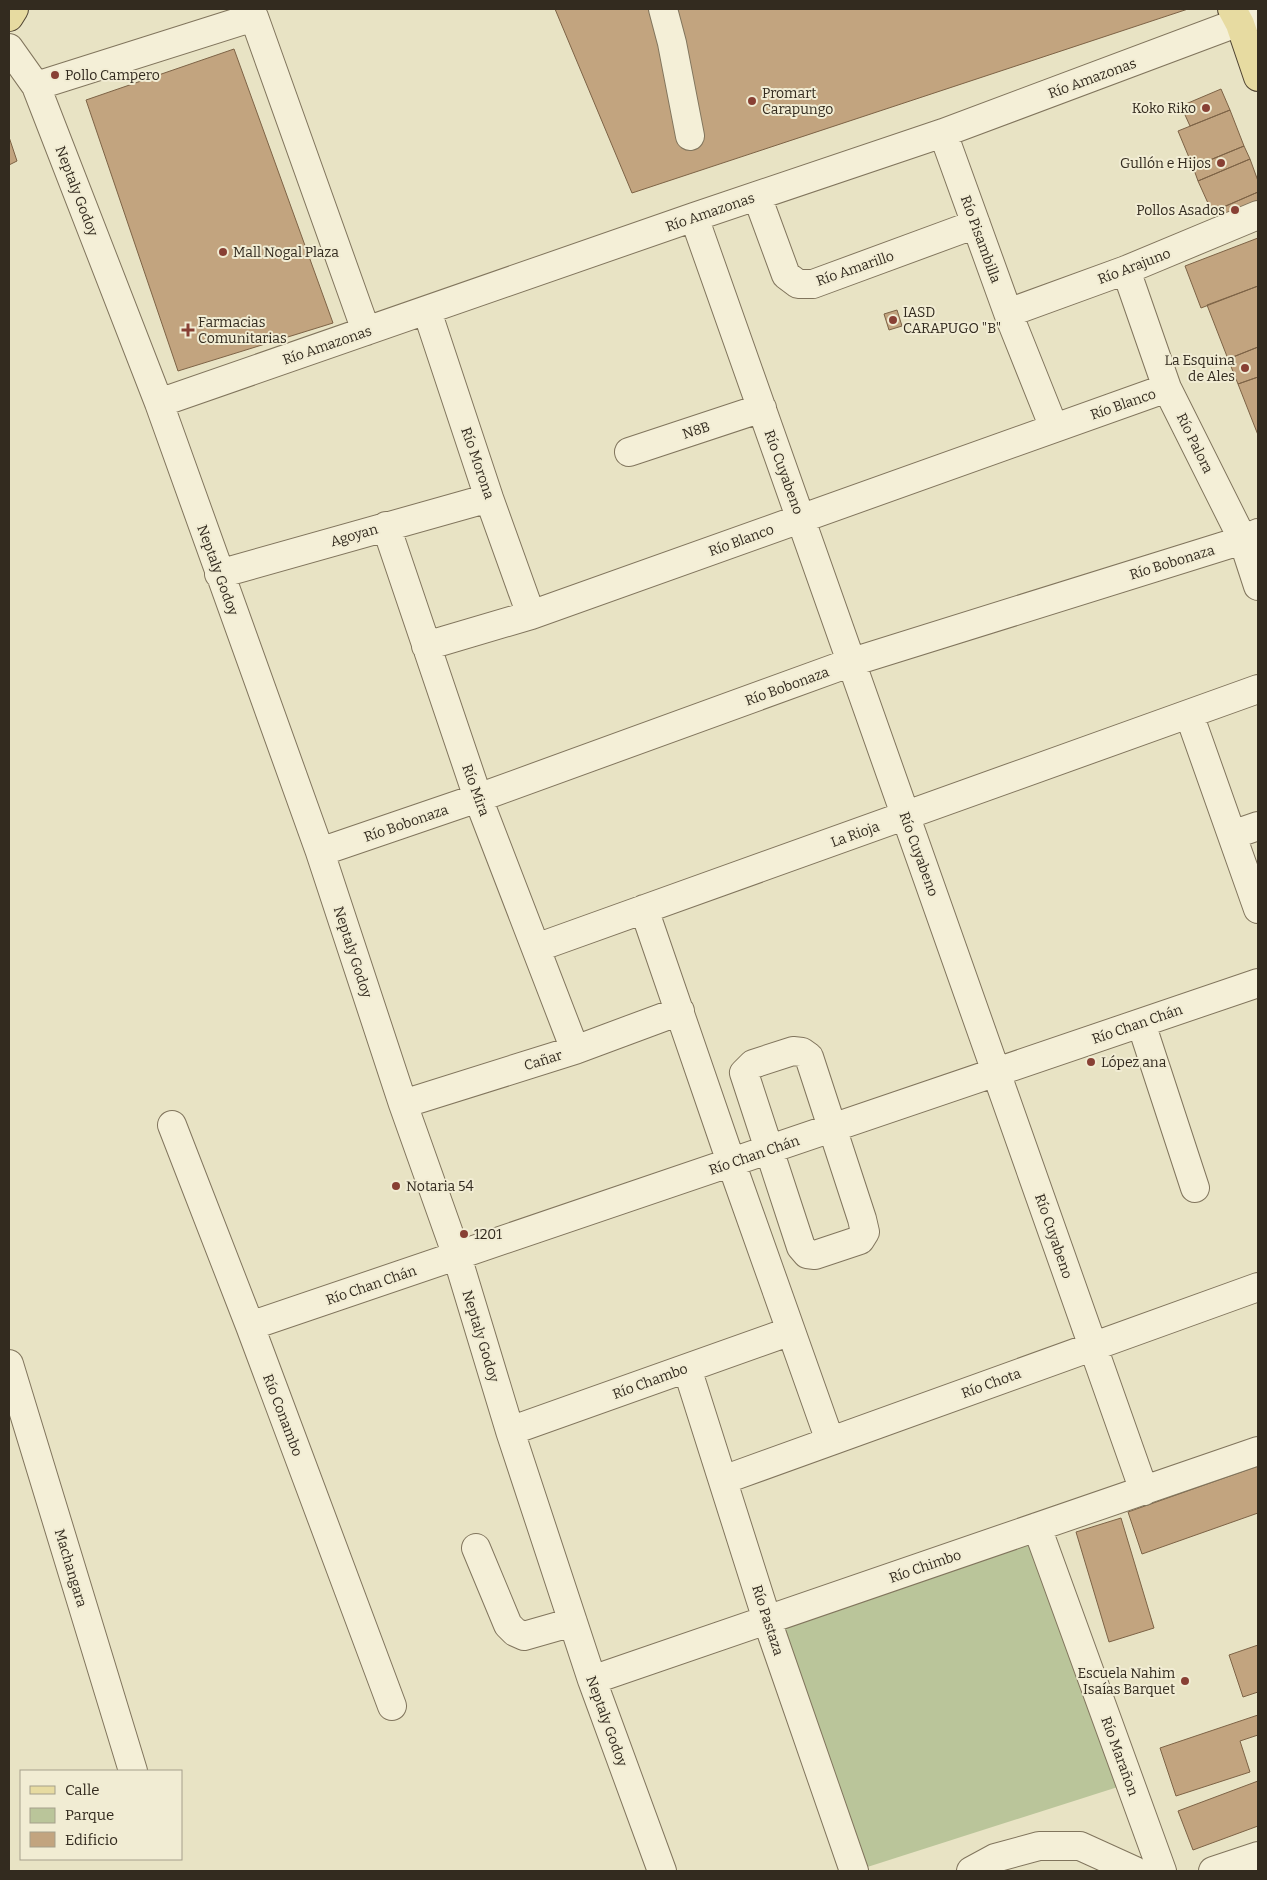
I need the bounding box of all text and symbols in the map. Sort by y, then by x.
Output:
street label: Río Amazonas [1046,55,1139,102]
place label: Pollo Campero [65,67,160,84]
marker: Pollo Campero [49,69,61,81]
place label: Promart Carapungo [762,85,833,118]
marker: Promart Carapungo [746,95,758,107]
place label: Koko Riko [1132,100,1196,117]
marker: Koko Riko [1200,102,1212,114]
street label: Neptaly Godoy [52,144,102,239]
place label: Gullón e Hijos [1120,155,1211,172]
marker: Gullón e Hijos [1215,157,1227,169]
street label: Río Amazonas [664,189,757,236]
street label: Río Pisambilla [957,193,1004,286]
place label: Pollos Asados [1136,202,1225,219]
marker: Pollos Asados [1229,204,1241,216]
place label: Mall Nogal Plaza [233,244,339,261]
street label: Río Arajuno [1095,245,1173,288]
marker: Mall Nogal Plaza [217,246,229,258]
street label: Río Amarillo [814,247,896,290]
place label: IASD CARAPUGO "B" [903,304,1001,337]
place label: Farmacias Comunitarias [198,314,287,347]
marker: IASD CARAPUGO "B" [887,314,899,326]
street label: Río Amazonas [281,322,374,369]
marker: Farmacias Comunitarias [182,324,194,336]
place label: La Esquina de Ales [1164,352,1235,385]
marker: La Esquina de Ales [1239,362,1251,374]
street label: Río Blanco [1088,385,1158,424]
street label: Río Palora [1173,410,1217,477]
street label: N8B [680,418,712,443]
street label: Río Morona [457,425,498,502]
street label: Río Cuyabeno [760,428,807,517]
street label: Agoyan [328,521,380,550]
street label: Río Blanco [706,521,776,560]
street label: Neptaly Godoy [193,522,242,618]
street label: Río Bobonaza [1128,541,1217,583]
street label: Río Bobonaza [743,663,832,710]
street label: Río Mira [458,762,493,819]
street label: Río Bobonaza [362,801,451,846]
street label: Río Cuyabeno [895,810,942,899]
street label: La Rioja [828,818,882,851]
street label: Neptaly Godoy [330,904,376,1001]
street label: Río Chan Chán [1090,1001,1185,1048]
street label: Cañar [522,1047,564,1074]
place label: López ana [1101,1054,1167,1071]
marker: López ana [1085,1056,1097,1068]
street label: Río Chan Chán [707,1132,802,1179]
place label: Notaria 54 [406,1178,474,1195]
marker: Notaria 54 [390,1180,402,1192]
street label: Río Cuyabeno [1031,1192,1076,1281]
place label: 1201 [474,1226,502,1243]
marker: 1201 [458,1228,470,1240]
street label: Río Chan Chán [324,1262,419,1309]
street label: Neptaly Godoy [458,1288,503,1385]
street label: Río Chambo [610,1360,690,1403]
street label: Río Chota [959,1365,1024,1402]
street label: Río Conambo [259,1372,306,1459]
street label: Machangara [51,1527,91,1610]
street label: Río Chimbo [887,1546,963,1587]
street label: Río Pastaza [748,1583,787,1658]
place label: Escuela Nahim Isaías Barquet [1078,1665,1176,1698]
street label: Neptaly Godoy [582,1673,631,1769]
marker: Escuela Nahim Isaías Barquet [1179,1675,1191,1687]
street label: Río Marañon [1097,1714,1142,1798]
legend [20,1770,182,1860]
text: Calle [65,1781,99,1799]
text: Parque [65,1806,114,1824]
text: Edificio [65,1831,118,1849]

